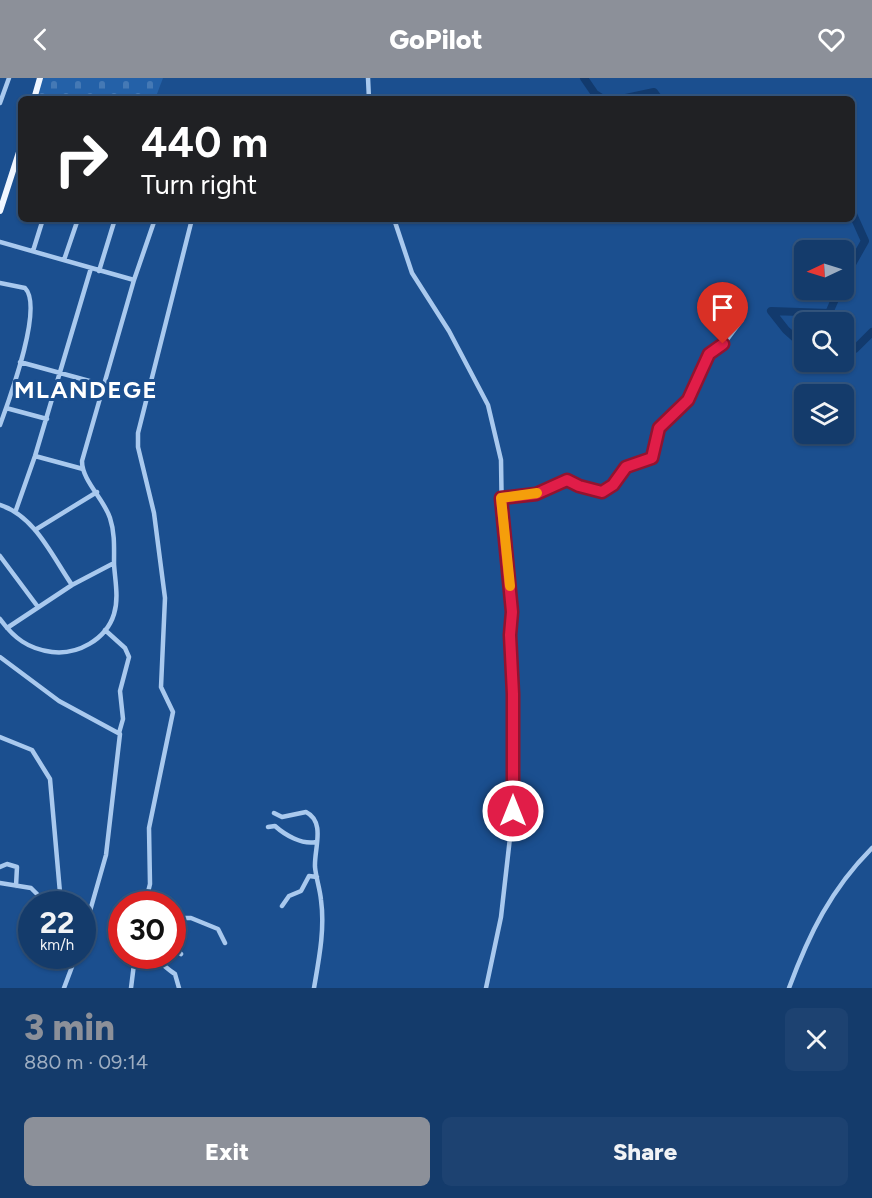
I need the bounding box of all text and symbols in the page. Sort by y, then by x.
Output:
icon: back [24,23,57,56]
text: GoPilot [389,23,483,56]
icon: heart [815,23,848,56]
text: 440 m [141,117,268,168]
icon: right [42,120,120,198]
text: Turn right [141,168,257,201]
north arrow [794,240,854,300]
map controls [794,240,854,444]
pin [697,282,748,344]
icon: arrive [706,291,739,324]
button: search [794,312,854,372]
district label: MLANDEGE [14,375,158,404]
button: layers [794,384,854,444]
position arrow [481,779,545,843]
speed limit sign: 30 [108,891,186,969]
text: 22 [40,904,74,941]
text: km/h [40,936,74,954]
text: 3 min [24,1006,115,1049]
button: close [785,1008,848,1071]
text: 880 m · 09:14 [24,1050,148,1074]
button: Exit [24,1117,430,1186]
button: Share [442,1117,848,1186]

